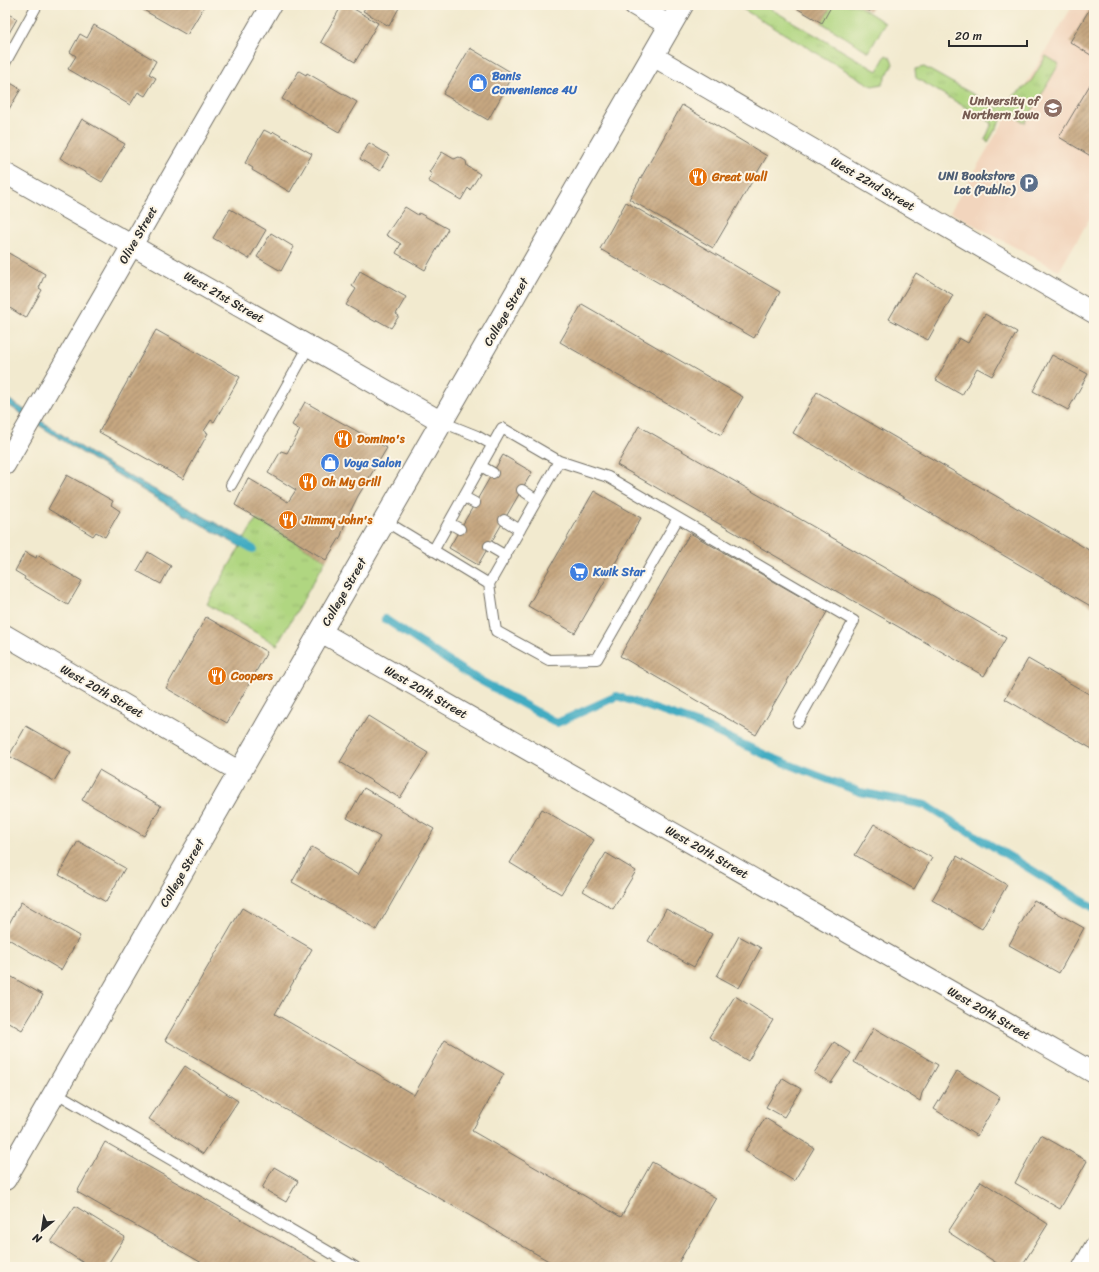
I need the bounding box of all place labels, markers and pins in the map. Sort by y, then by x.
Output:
place label: Banis Convenience 4U [491,65,578,101]
shop icon: Banis Convenience 4U [467,72,489,94]
place label: University of Northern Iowa [961,90,1041,126]
school or university icon: University of Northern Iowa [1042,97,1064,119]
place label: UNI Bookstore Lot (Public) [938,165,1016,201]
restaurant icon: Great Wall [687,166,709,188]
place label: Great Wall [711,166,768,188]
parking icon: UNI Bookstore Lot (Public) [1018,172,1040,194]
restaurant icon: Domino's [332,428,354,450]
place label: Domino's [357,428,406,450]
shop icon: Voya Salon [319,452,341,474]
place label: Voya Salon [344,452,402,474]
restaurant icon: Oh My Grill [297,471,319,493]
place label: Oh My Grill [321,471,381,493]
restaurant icon: Jimmy John's [277,509,299,531]
place label: Jimmy John's [301,509,374,531]
supermarket icon: Kwik Star [568,561,590,583]
place label: Kwik Star [592,561,646,583]
restaurant icon: Coopers [206,665,228,687]
place label: Coopers [230,665,274,687]

